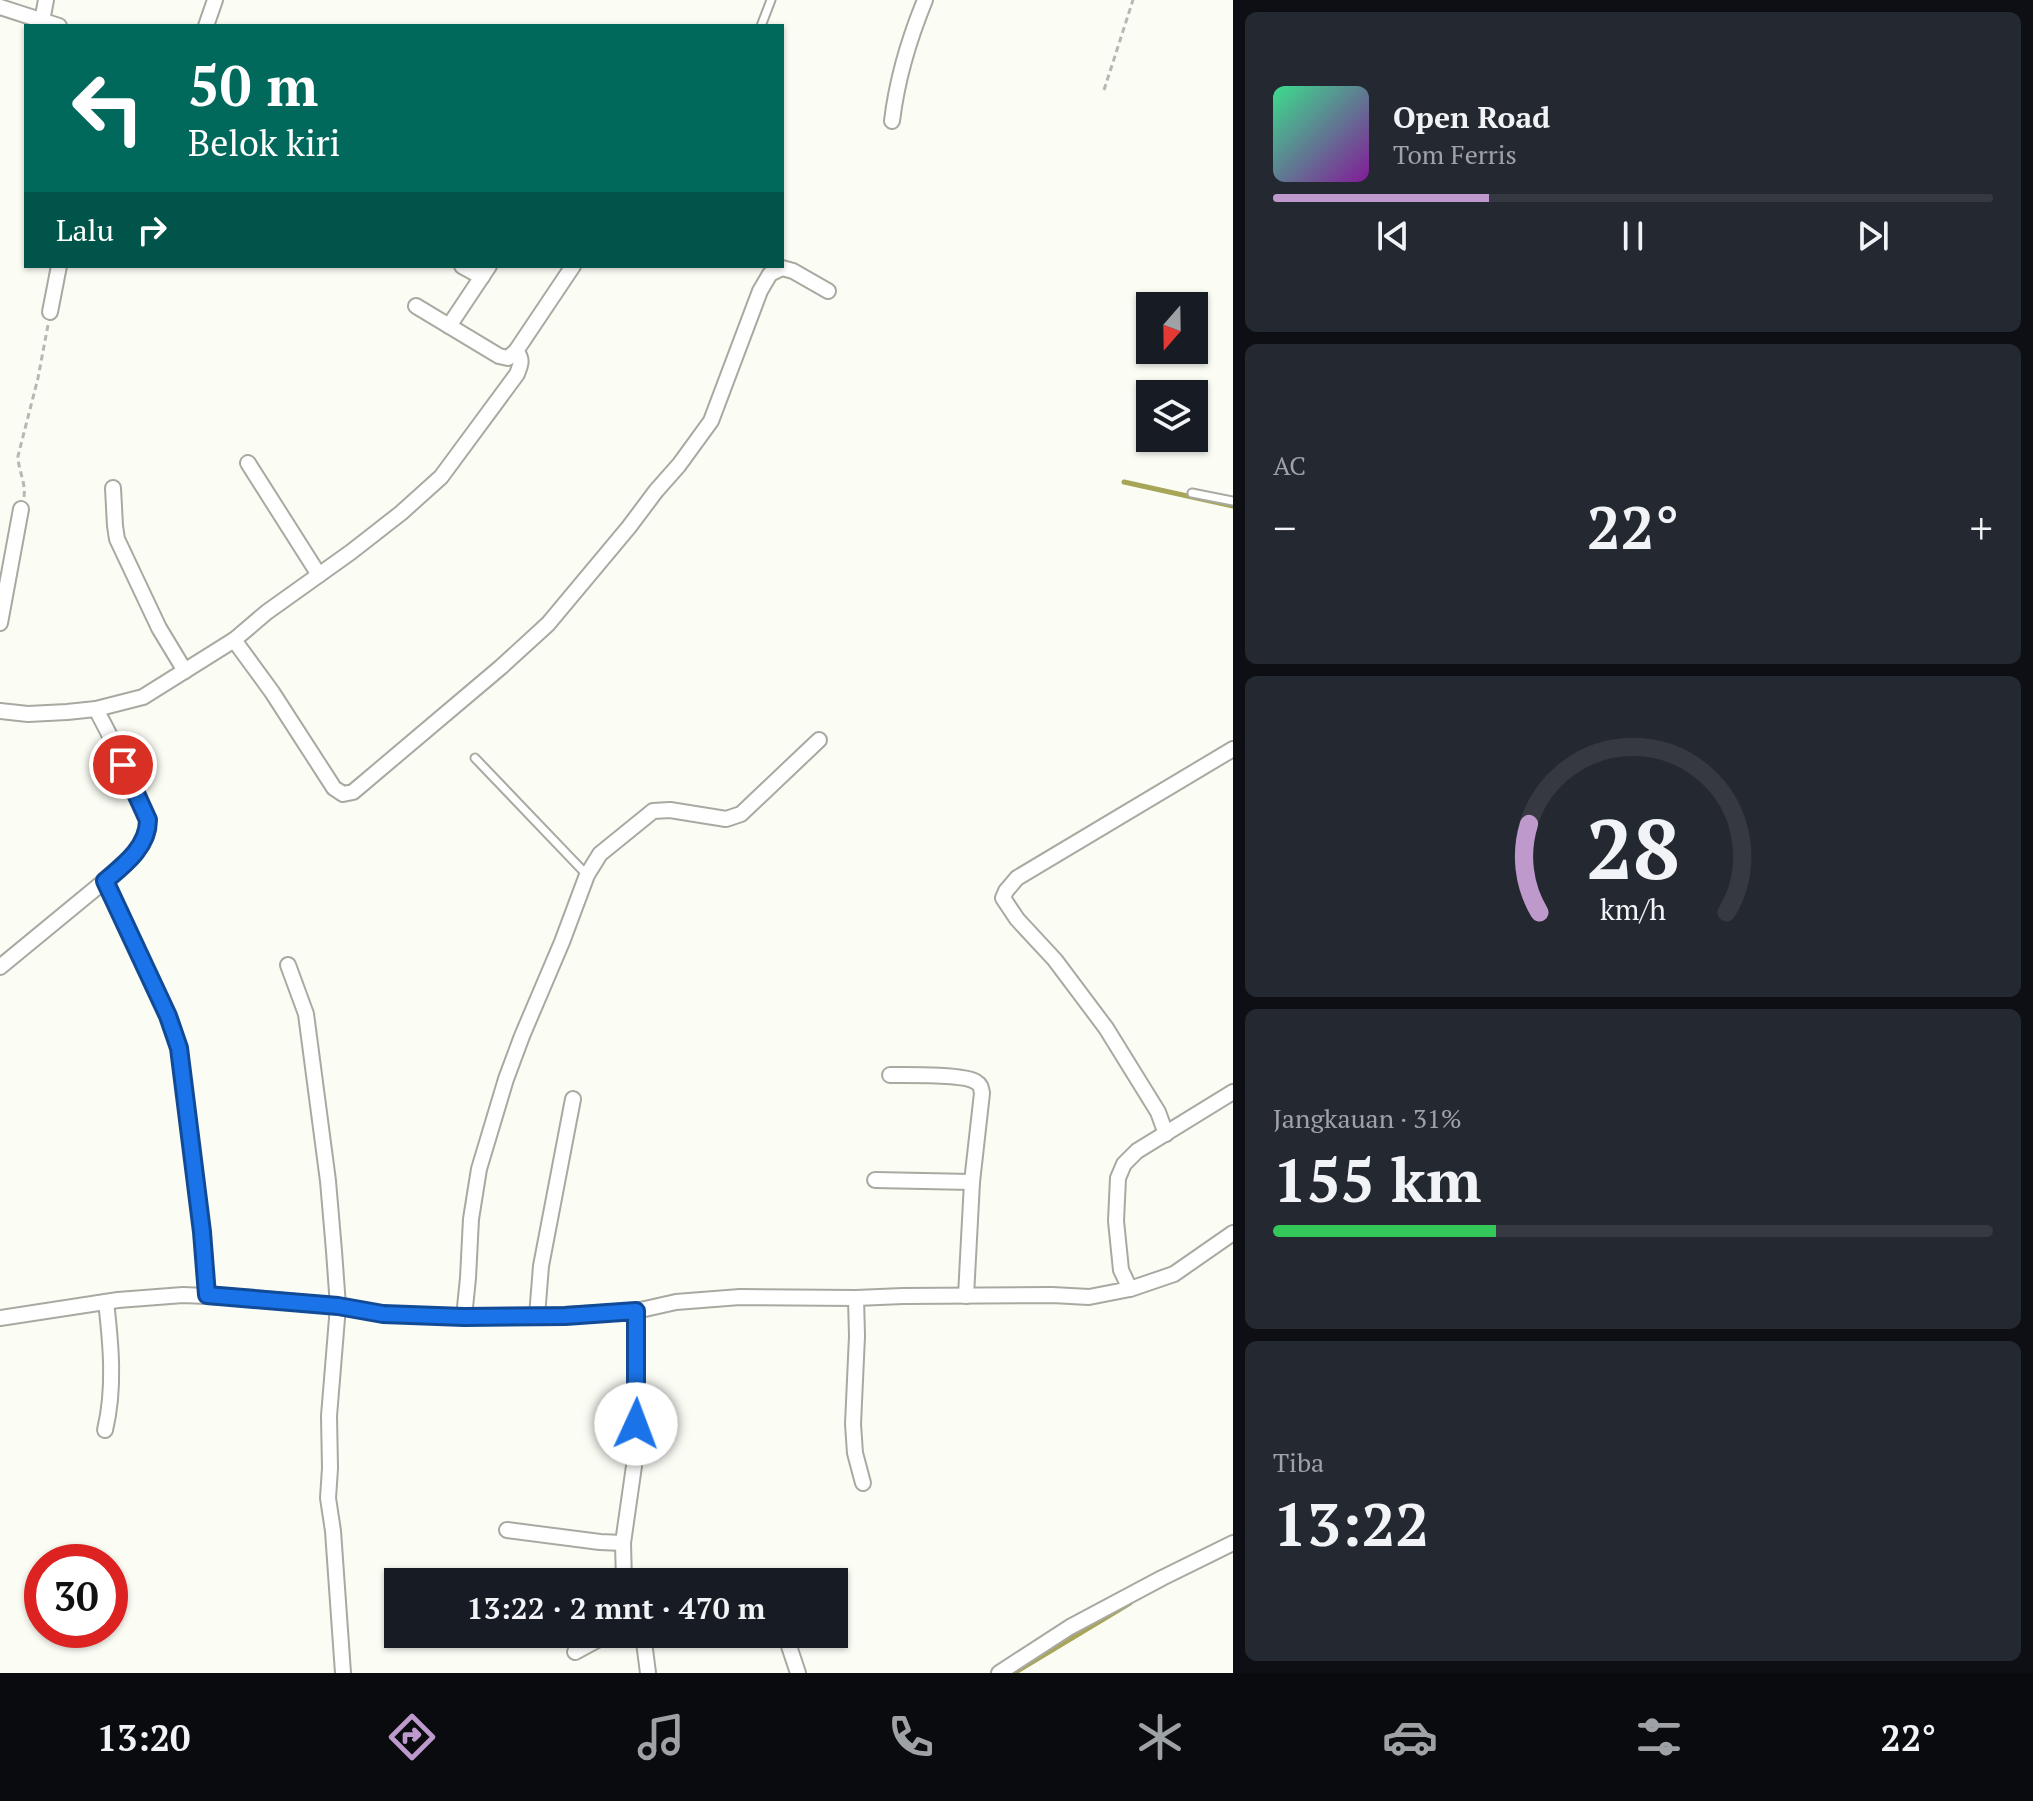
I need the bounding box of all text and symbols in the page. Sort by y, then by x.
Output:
text: 50 m [188,48,318,122]
icon: left [56,56,160,160]
text: Open Road [1393,97,1550,137]
text: Belok kiri [188,119,340,166]
text: Tom Ferris [1393,137,1517,171]
icon: right [130,208,174,252]
text: Lalu [56,210,114,250]
icon: previous [1371,214,1415,258]
icon: pause [1611,214,1655,258]
icon: next [1851,214,1895,258]
north arrow [1136,292,1208,364]
map controls [1136,292,1208,452]
button: layers [1136,380,1208,452]
text: AC [1273,448,1306,482]
text: 22° [1587,487,1679,566]
text: − [1273,498,1296,557]
text: + [1970,498,1993,557]
pin [89,731,157,799]
icon: arrive [101,743,145,787]
text: 28 [1586,792,1680,902]
text: km/h [1600,890,1666,928]
text: Jangkauan · 31% [1273,1101,1462,1135]
text: 155 km [1273,1140,1481,1219]
position arrow [594,1382,678,1466]
text: Tiba [1273,1445,1324,1479]
text: 13:22 [1273,1484,1429,1563]
speed limit sign: 30 [24,1544,128,1648]
text: 13:22 · 2 mnt · 470 m [467,1588,765,1628]
icon: directions [384,1709,440,1765]
icon: music [633,1709,689,1765]
icon: phone [883,1709,939,1765]
icon: climate [1132,1709,1188,1765]
icon: car [1382,1709,1438,1765]
icon: filters [1631,1709,1687,1765]
text: 13:20 [97,1714,190,1761]
text: 22° [1881,1714,1936,1761]

